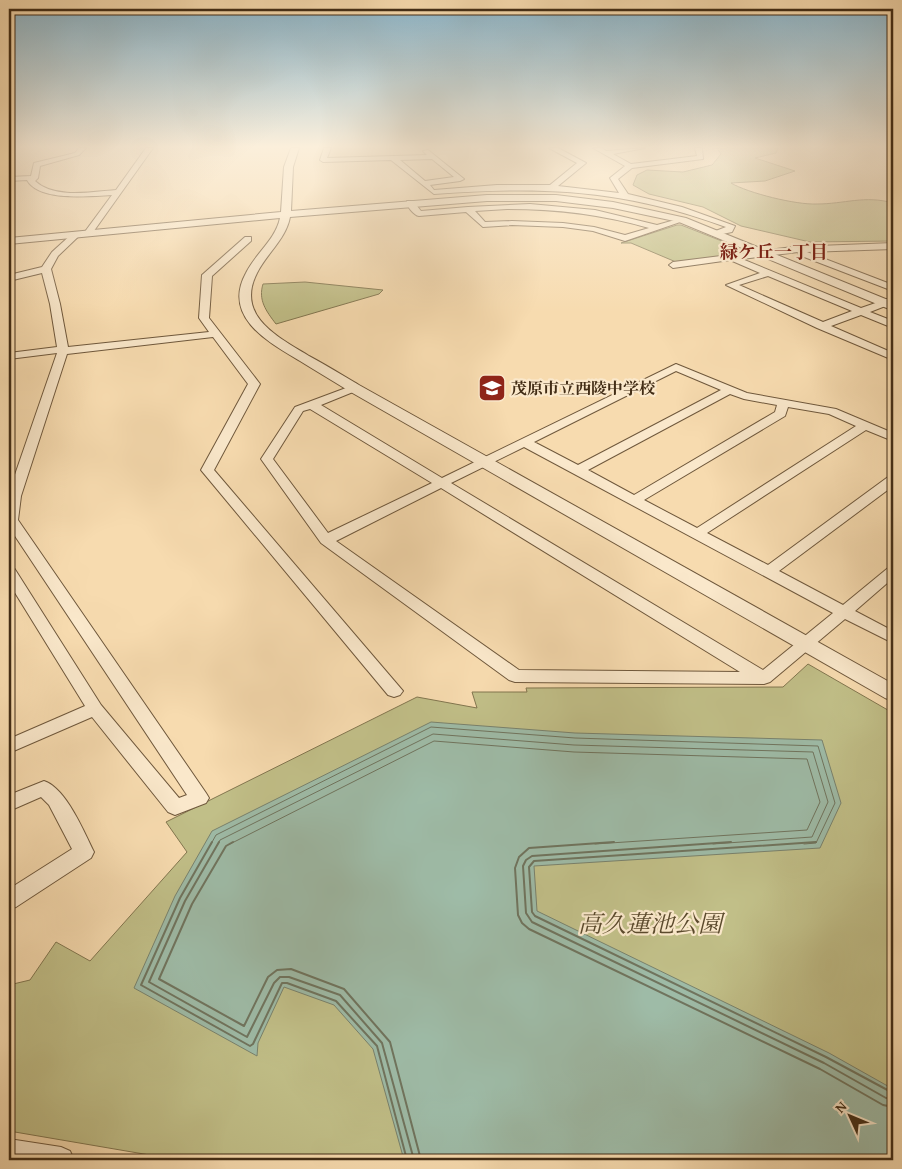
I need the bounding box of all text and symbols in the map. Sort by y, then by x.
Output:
district label: 緑ケ丘一丁目 [720,238,828,265]
school or university icon: 茂原市立西陵中学校 [477,373,507,403]
place label: 茂原市立西陵中学校 [511,376,656,400]
park label: 高久蓮池公園 [578,906,726,941]
north arrow [824,1092,874,1142]
text: N [830,1096,852,1117]

